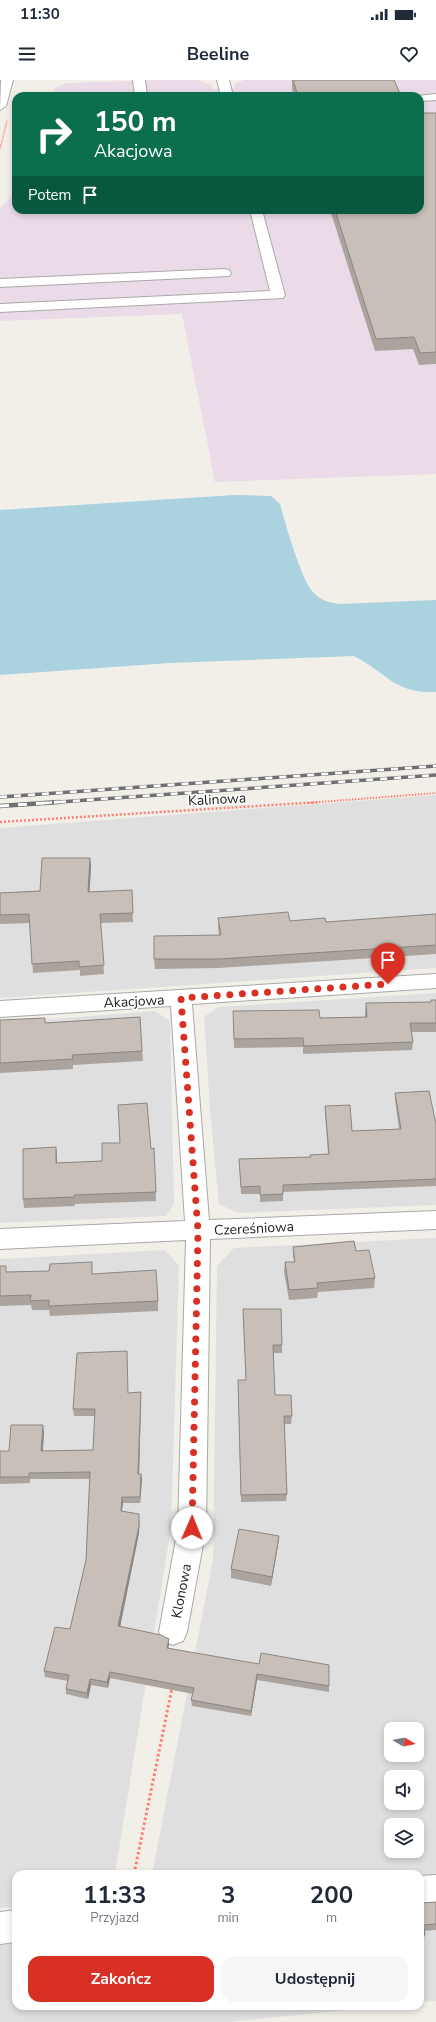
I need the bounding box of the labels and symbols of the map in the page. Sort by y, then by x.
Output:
street label: Kalinowa [187,788,247,811]
pin [371,943,405,984]
street label: Akacjowa [103,990,165,1013]
street label: Czereśniowa [214,1217,294,1240]
position arrow [171,1507,213,1549]
street label: Klonowa [167,1562,196,1620]
north arrow [384,1722,424,1762]

